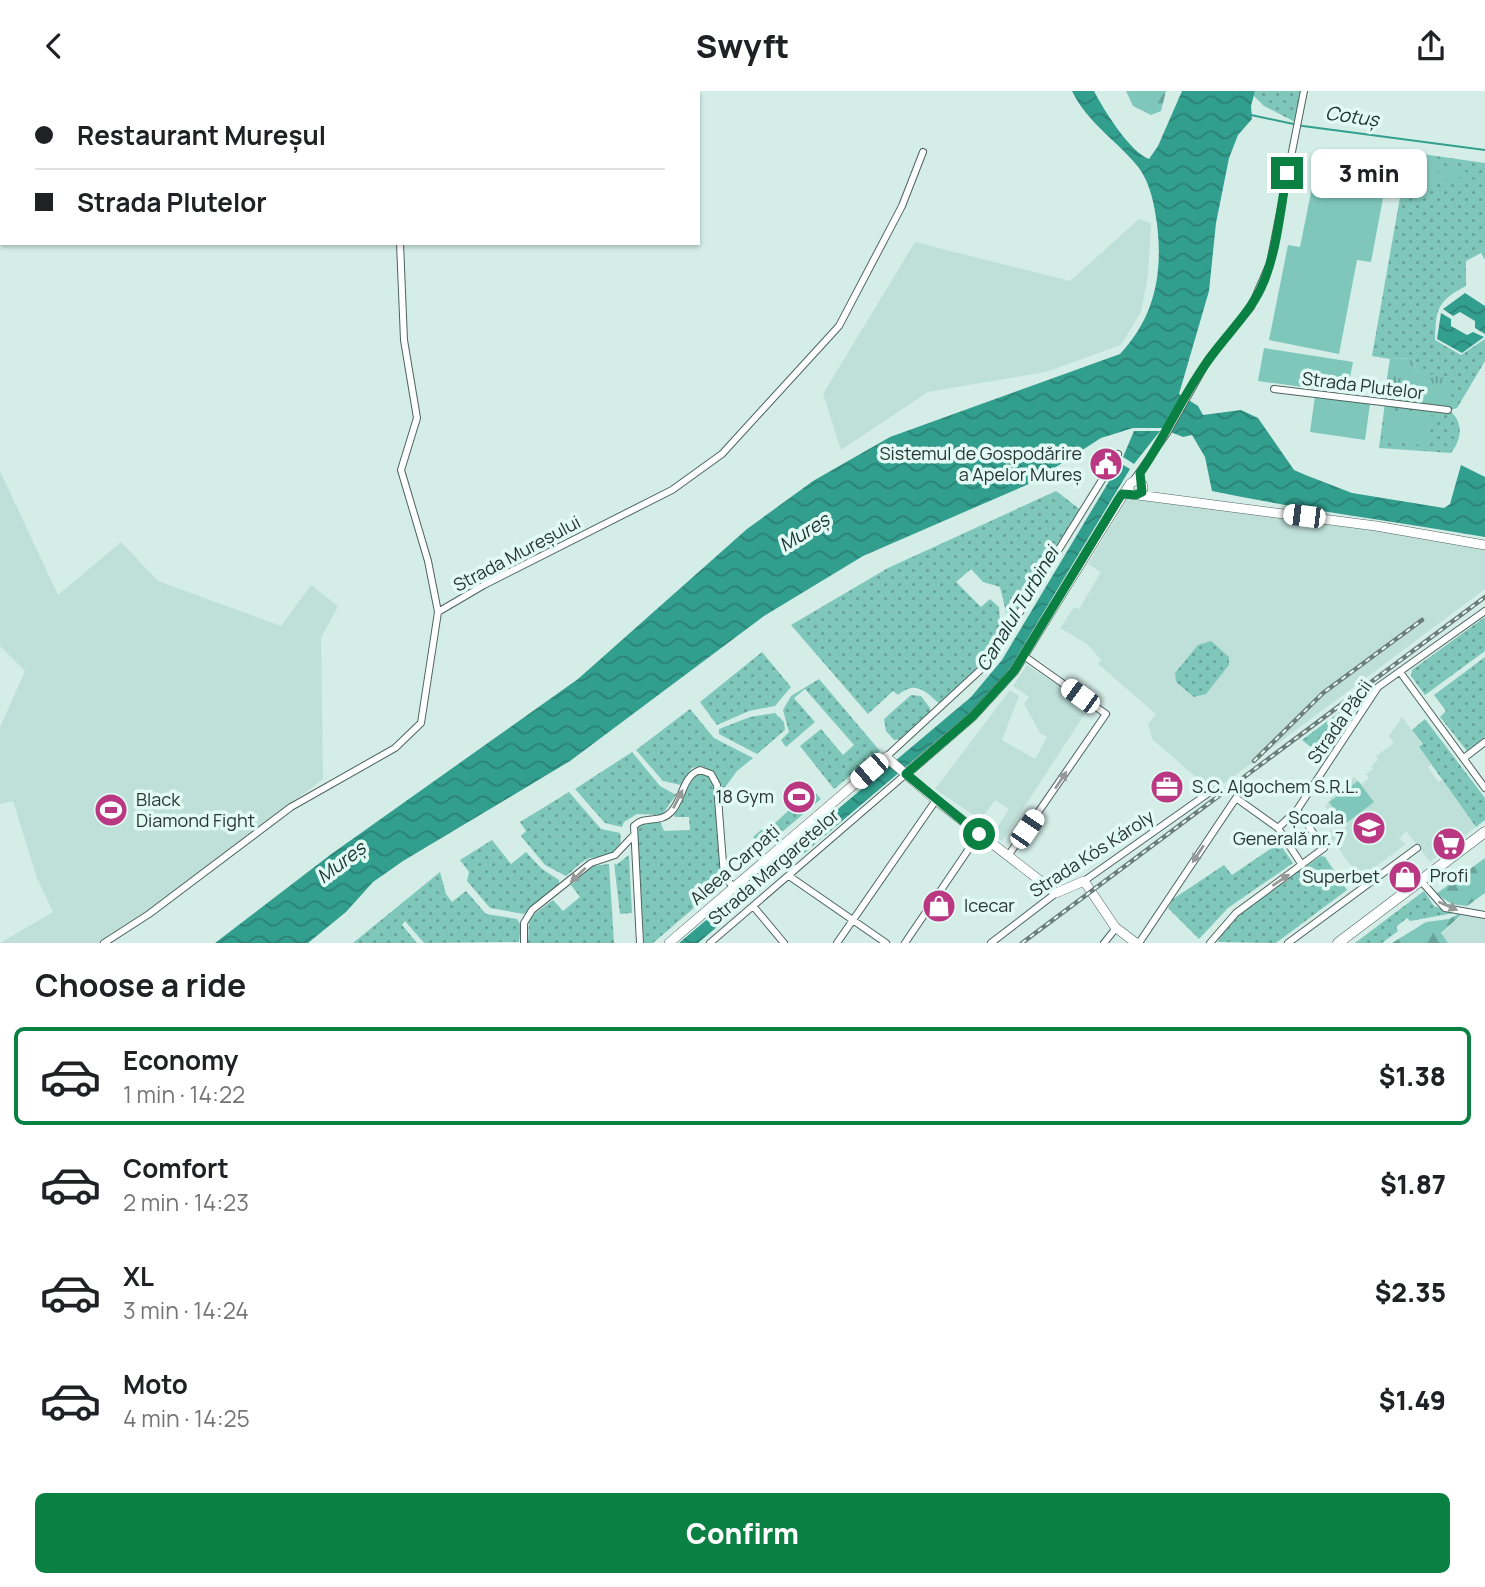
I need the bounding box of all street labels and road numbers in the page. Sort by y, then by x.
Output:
street label: Strada Plutelor [1301,366,1426,404]
street label: Strada Mureșului [449,510,584,597]
street label: Strada Păcii [1301,675,1377,768]
street label: Strada Margaretelor [703,802,844,930]
street label: Strada Kós Károly [1025,804,1159,902]
street label: Aleea Carpați [684,819,784,910]

